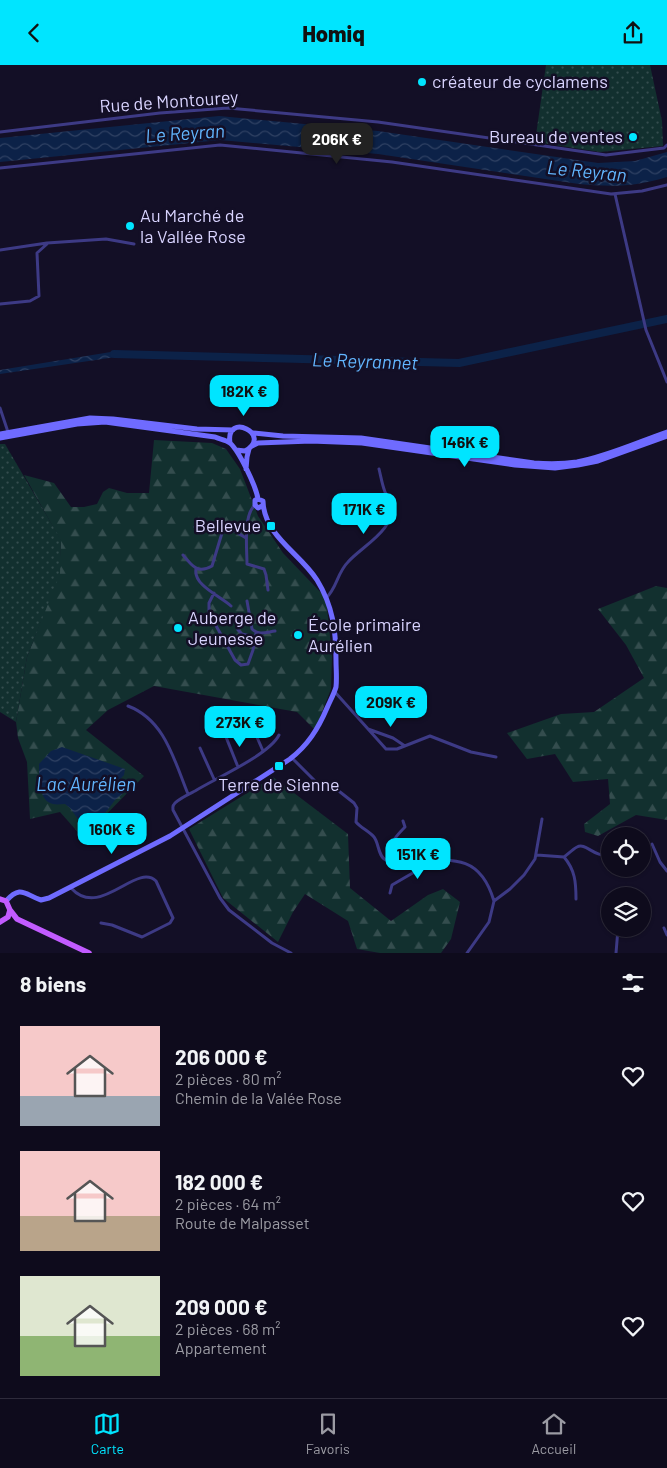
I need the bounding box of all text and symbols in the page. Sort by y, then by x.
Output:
icon: back [20,19,48,47]
icon: share [619,19,647,47]
text: Homiq [302,20,365,46]
place label: créateur de cyclamens [432,70,608,92]
marker: créateur de cyclamens [416,76,428,88]
street label: Rue de Montourey [99,85,239,117]
water label: Le Reyran [144,118,226,147]
pin: 206K € [296,123,378,165]
place label: Bureau de ventes [489,125,623,147]
text: 206K € [312,129,362,148]
marker: Bureau de ventes [627,131,639,143]
water label: Le Reyran [546,155,628,186]
place label: Au Marché de la Vallée Rose [140,204,246,247]
marker: Au Marché de la Vallée Rose [124,220,136,232]
water label: Le Reyrannet [312,347,419,374]
pin: 182K € [203,375,285,417]
text: 182K € [221,381,267,400]
pin: 146K € [424,425,506,468]
text: 146K € [441,432,489,451]
pin: 171K € [323,493,405,535]
text: 171K € [343,499,385,518]
place label: Bellevue [195,514,261,536]
marker: Bellevue [265,520,277,532]
place label: Auberge de Jeunesse [188,606,276,649]
place label: École primaire Aurélien [308,613,421,656]
marker: Auberge de Jeunesse [172,622,184,634]
marker: École primaire Aurélien [292,629,304,641]
pin: 209K € [350,685,432,728]
text: 209K € [366,692,416,711]
pin: 273K € [199,705,281,748]
text: 273K € [216,712,264,731]
marker: Terre de Sienne [273,760,285,772]
water label: Lac Aurélien [36,772,136,795]
place label: Terre de Sienne [218,773,340,795]
pin: 160K € [71,813,153,855]
text: 160K € [89,819,135,838]
map controls [601,827,651,937]
button: locate [601,827,651,877]
pin: 151K € [377,837,459,880]
text: 151K € [396,844,440,863]
button: layers [601,887,651,937]
icon: filters [619,969,647,997]
text: 8 biens [20,971,86,996]
text: 206 000 € [175,1044,268,1069]
icon: home [60,1046,120,1106]
icon: heart [619,1062,647,1090]
text: 2 pièces · 80 m² [175,1069,281,1088]
text: Chemin de la Valée Rose [175,1088,342,1107]
text: 182 000 € [175,1169,263,1194]
icon: home [60,1171,120,1231]
icon: heart [619,1187,647,1215]
text: 2 pièces · 64 m² [175,1194,281,1213]
text: Route de Malpasset [175,1213,310,1232]
text: 209 000 € [175,1294,268,1319]
icon: home [60,1296,120,1356]
icon: heart [619,1312,647,1340]
text: 2 pièces · 68 m² [175,1319,281,1338]
text: Appartement [175,1338,267,1357]
tab: Carte [91,1410,124,1457]
tab: Favoris [306,1410,350,1457]
tab: Accueil [532,1410,576,1457]

